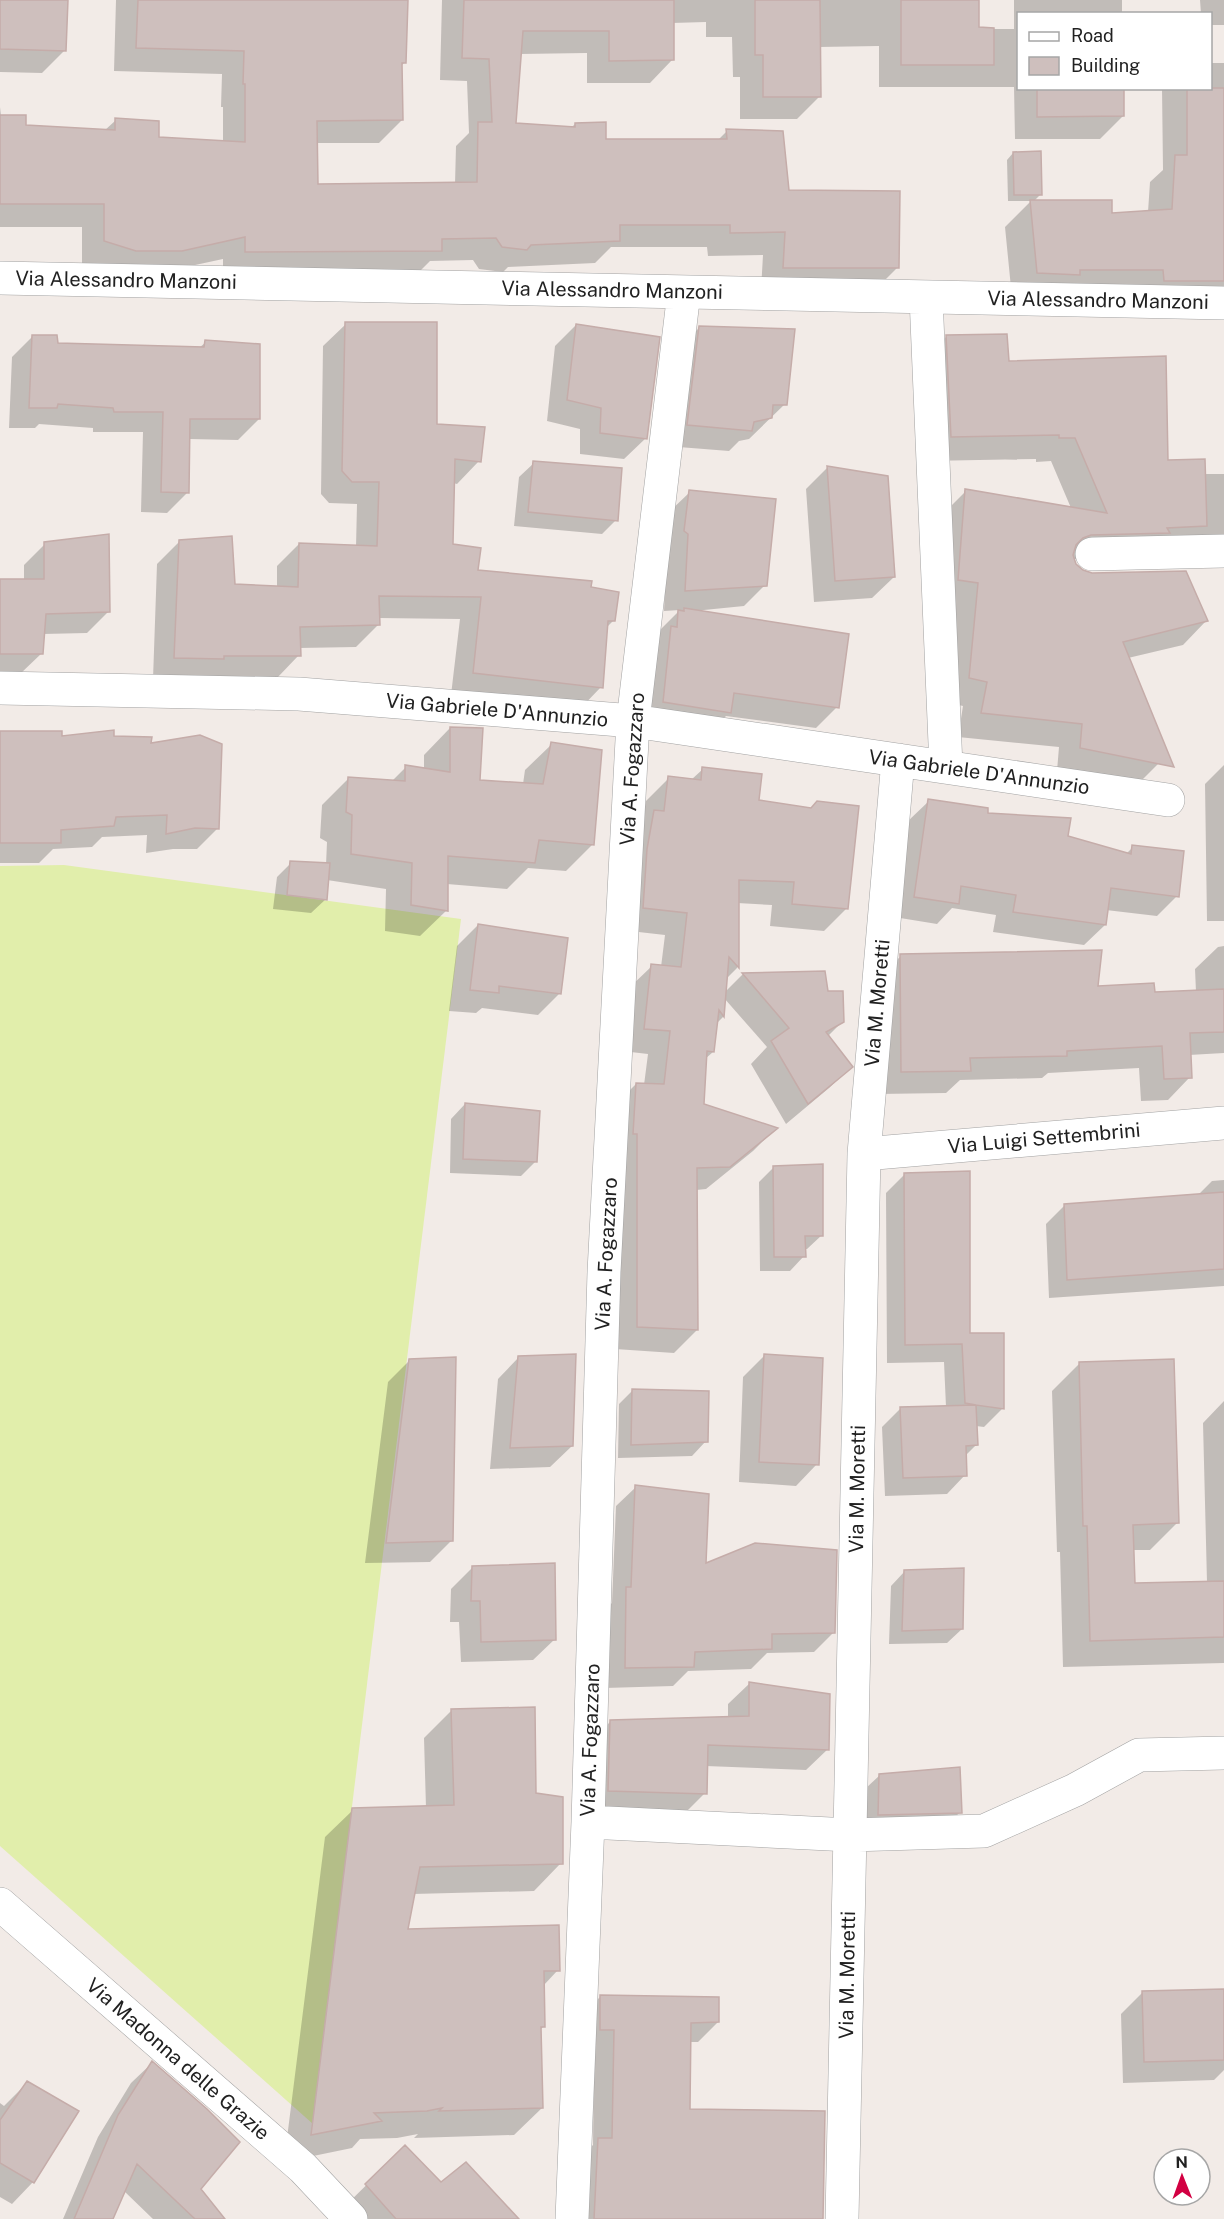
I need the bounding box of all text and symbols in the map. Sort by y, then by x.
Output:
legend [1017,12,1212,90]
text: Road [1071,25,1114,46]
text: Building [1071,55,1140,76]
street label: Via Alessandro Manzoni [15,266,237,294]
street label: Via Alessandro Manzoni [501,276,723,304]
street label: Via Alessandro Manzoni [987,286,1209,314]
street label: Via Gabriele D'Annunzio [385,688,609,732]
street label: Via A. Fogazzaro [615,692,649,846]
street label: Via Gabriele D'Annunzio [867,745,1091,799]
street label: Via M. Moretti [859,938,895,1068]
street label: Via Luigi Settembrini [947,1118,1141,1158]
street label: Via A. Fogazzaro [590,1177,622,1331]
street label: Via M. Moretti [844,1425,870,1553]
street label: Via A. Fogazzaro [575,1663,605,1817]
street label: Via M. Moretti [834,1911,860,2039]
street label: Via Madonna delle Grazie [82,1973,274,2145]
north arrow [1152,2147,1212,2207]
text: N [1175,2153,1188,2172]

